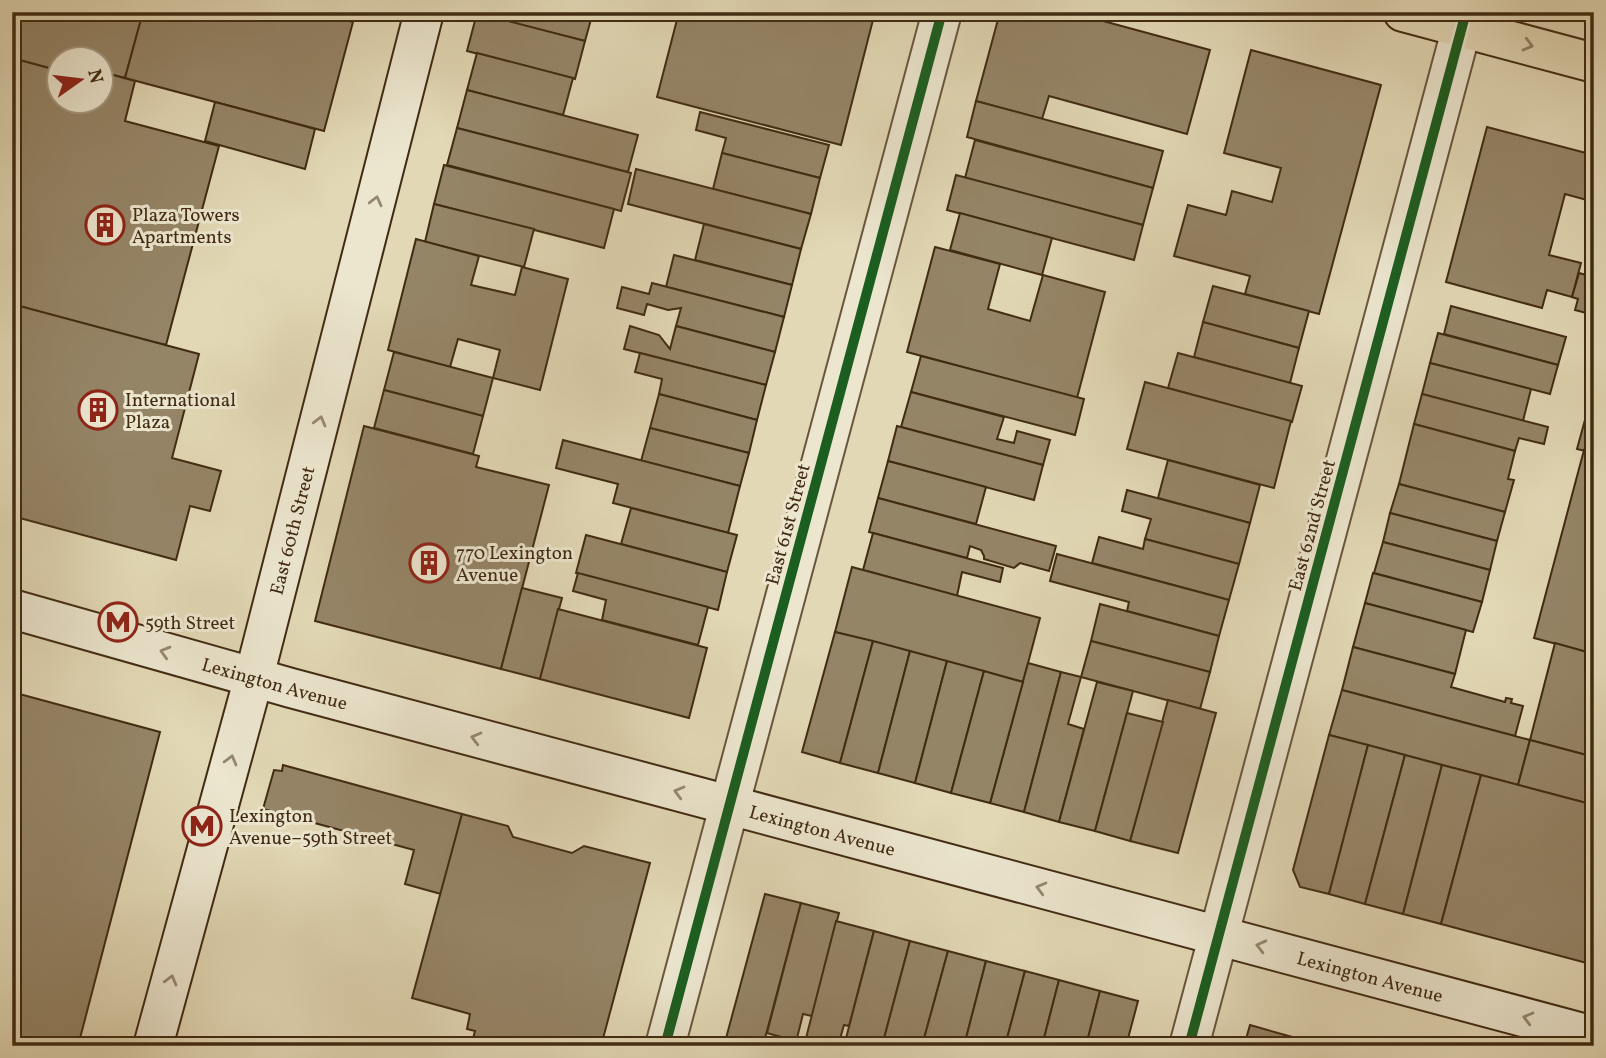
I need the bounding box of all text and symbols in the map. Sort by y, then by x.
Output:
one-way arrow [1521,37,1533,51]
north arrow [46,46,116,116]
text: N [80,67,109,86]
one-way arrow [368,195,382,207]
place label: Plaza Towers Apartments [132,203,240,251]
building icon: Plaza Towers Apartments [84,204,126,246]
place label: International Plaza [125,388,236,436]
building icon: International Plaza [77,389,119,431]
one-way arrow [311,415,326,427]
street label: East 62nd Street [1283,457,1343,594]
street label: East 61st Street [760,461,818,588]
street label: East 60th Street [264,463,322,598]
place label: 770 Lexington Avenue [456,541,573,589]
building icon: 770 Lexington Avenue [408,542,450,584]
metro station icon: 59th Street [97,601,139,643]
place label: 59th Street [145,611,236,637]
one-way arrow [159,646,171,660]
street label: Lexington Avenue [198,652,350,718]
one-way arrow [470,732,482,746]
one-way arrow [222,755,237,767]
one-way arrow [673,786,685,800]
street label: Lexington Avenue [746,800,898,864]
place label: Lexington Avenue–59th Street [229,804,392,852]
metro station icon: Lexington Avenue–59th Street [181,805,223,847]
one-way arrow [1035,882,1047,896]
one-way arrow [1255,940,1267,954]
street label: Lexington Avenue [1294,946,1446,1010]
one-way arrow [163,974,177,986]
one-way arrow [1522,1012,1534,1026]

